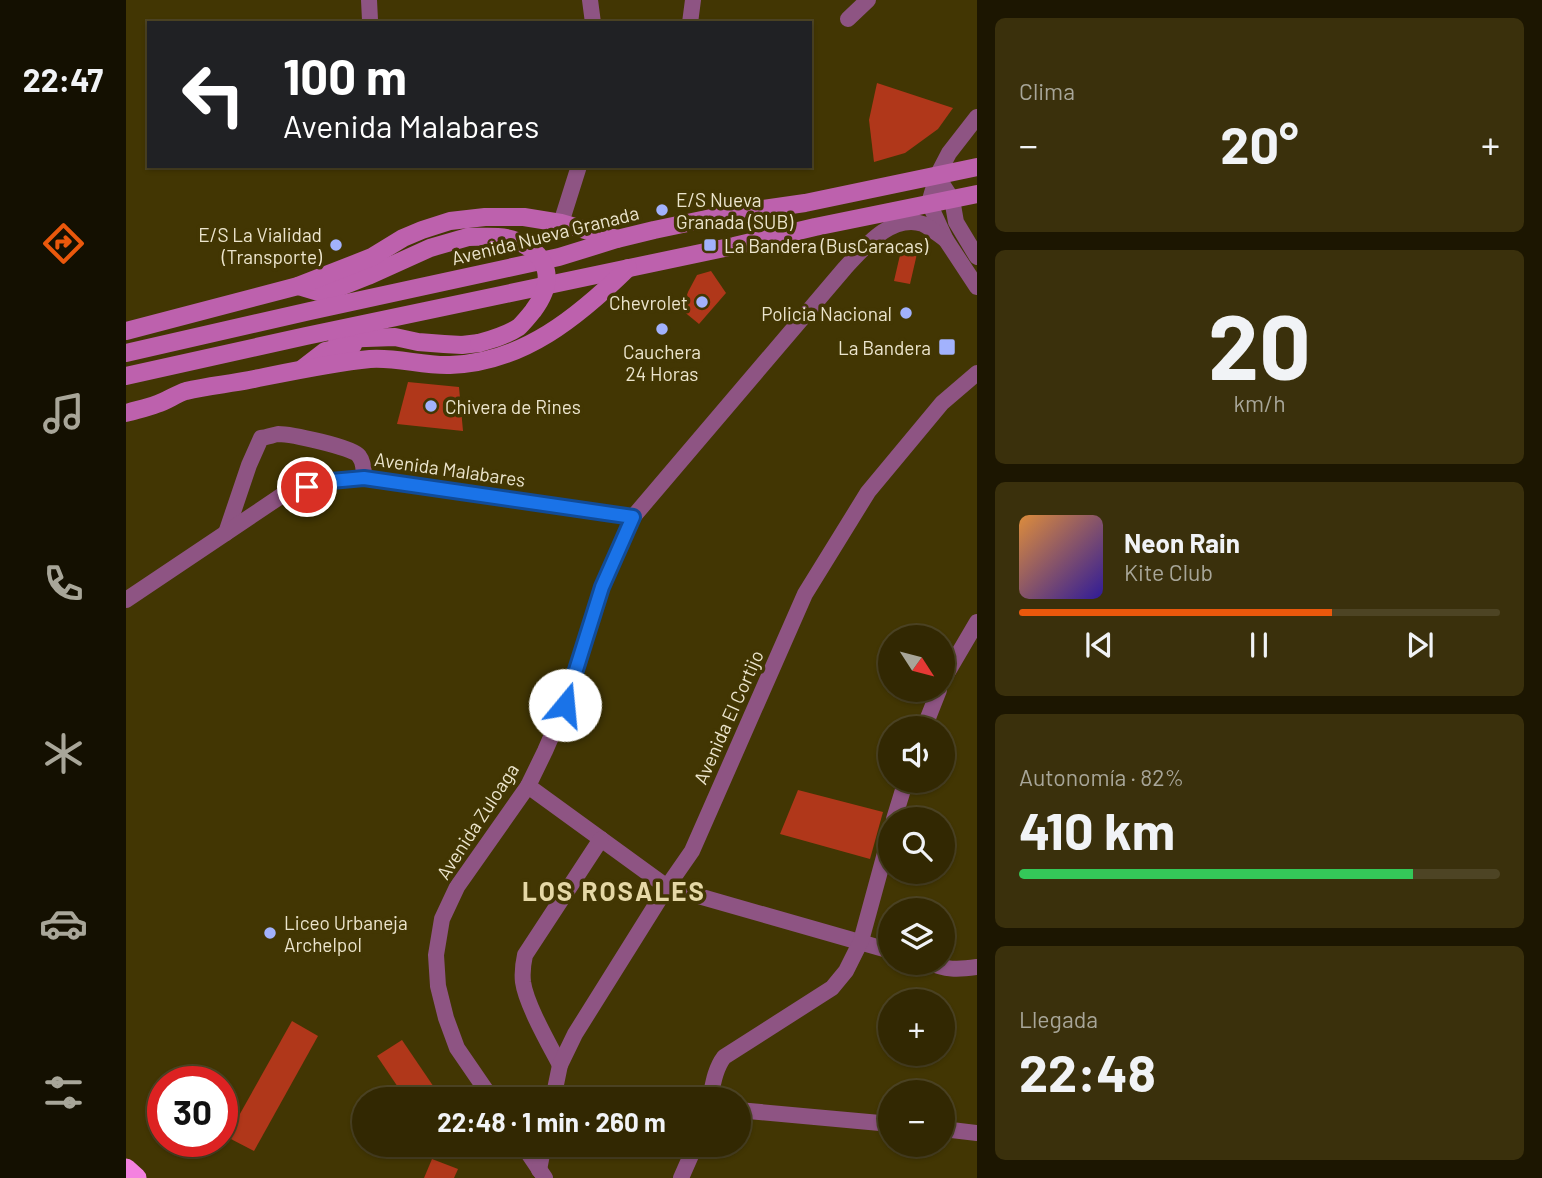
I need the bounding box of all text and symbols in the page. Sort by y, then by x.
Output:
text: 100 m [283,46,407,105]
icon: left [168,49,259,140]
text: 22:47 [23,60,103,98]
text: Clima [1019,77,1075,105]
text: Avenida Malabares [283,106,539,144]
text: 20° [1220,112,1299,174]
text: − [1019,121,1038,167]
text: + [1481,121,1500,167]
place label: E/S Nueva Granada (SUB) [676,188,794,233]
street label: Avenida Nueva Granada [449,201,641,269]
marker: E/S Nueva Granada (SUB) [654,202,670,218]
icon: directions [39,219,88,268]
place label: E/S La Vialidad (Transporte) [198,223,323,268]
place label: La Bandera (BusCaracas) [724,234,929,257]
marker: E/S La Vialidad (Transporte) [328,237,344,253]
marker: La Bandera (BusCaracas) [702,237,718,253]
text: 20 [1208,289,1311,398]
place label: Chevrolet [609,291,688,314]
marker: Chevrolet [694,294,710,310]
place label: Policia Nacional [761,302,892,325]
marker: Policia Nacional [898,305,914,321]
marker: Cauchera 24 Horas [654,321,670,337]
place label: La Bandera [838,336,931,359]
marker: La Bandera [937,337,957,357]
place label: Cauchera 24 Horas [623,340,701,385]
icon: music [39,389,88,438]
text: km/h [1233,389,1286,417]
place label: Chivera de Rines [445,395,581,418]
marker: Chivera de Rines [423,398,439,414]
street label: Avenida Malabares [373,447,527,491]
pin [277,457,337,517]
icon: arrive [288,468,326,506]
text: Neon Rain [1124,527,1240,558]
text: Kite Club [1124,558,1213,586]
icon: phone [39,559,88,608]
north arrow [878,625,956,702]
map controls [878,625,955,1157]
icon: previous [1080,626,1118,664]
icon: pause [1240,626,1278,664]
icon: next [1401,626,1439,664]
street label: Avenida El Cortijo [688,646,768,788]
position arrow [528,668,602,742]
button: sound [878,716,955,793]
icon: climate [39,729,88,778]
street label: Avenida Zuloaga [431,759,523,883]
text: Autonomía · 82% [1019,763,1184,791]
text: 410 km [1019,798,1175,860]
button: search [878,807,955,884]
district label: LOS ROSALES [522,875,706,906]
button: layers [878,898,955,975]
icon: car [39,899,88,948]
place label: Liceo Urbaneja Archelpol [284,911,408,956]
marker: Liceo Urbaneja Archelpol [262,925,278,941]
button: + [878,989,955,1066]
text: Llegada [1019,1005,1098,1033]
text: 22:48 [1019,1040,1156,1102]
speed limit sign: 30 [147,1066,238,1157]
icon: filters [39,1068,88,1117]
button: − [878,1080,955,1157]
text: 22:48 · 1 min · 260 m [437,1106,666,1137]

